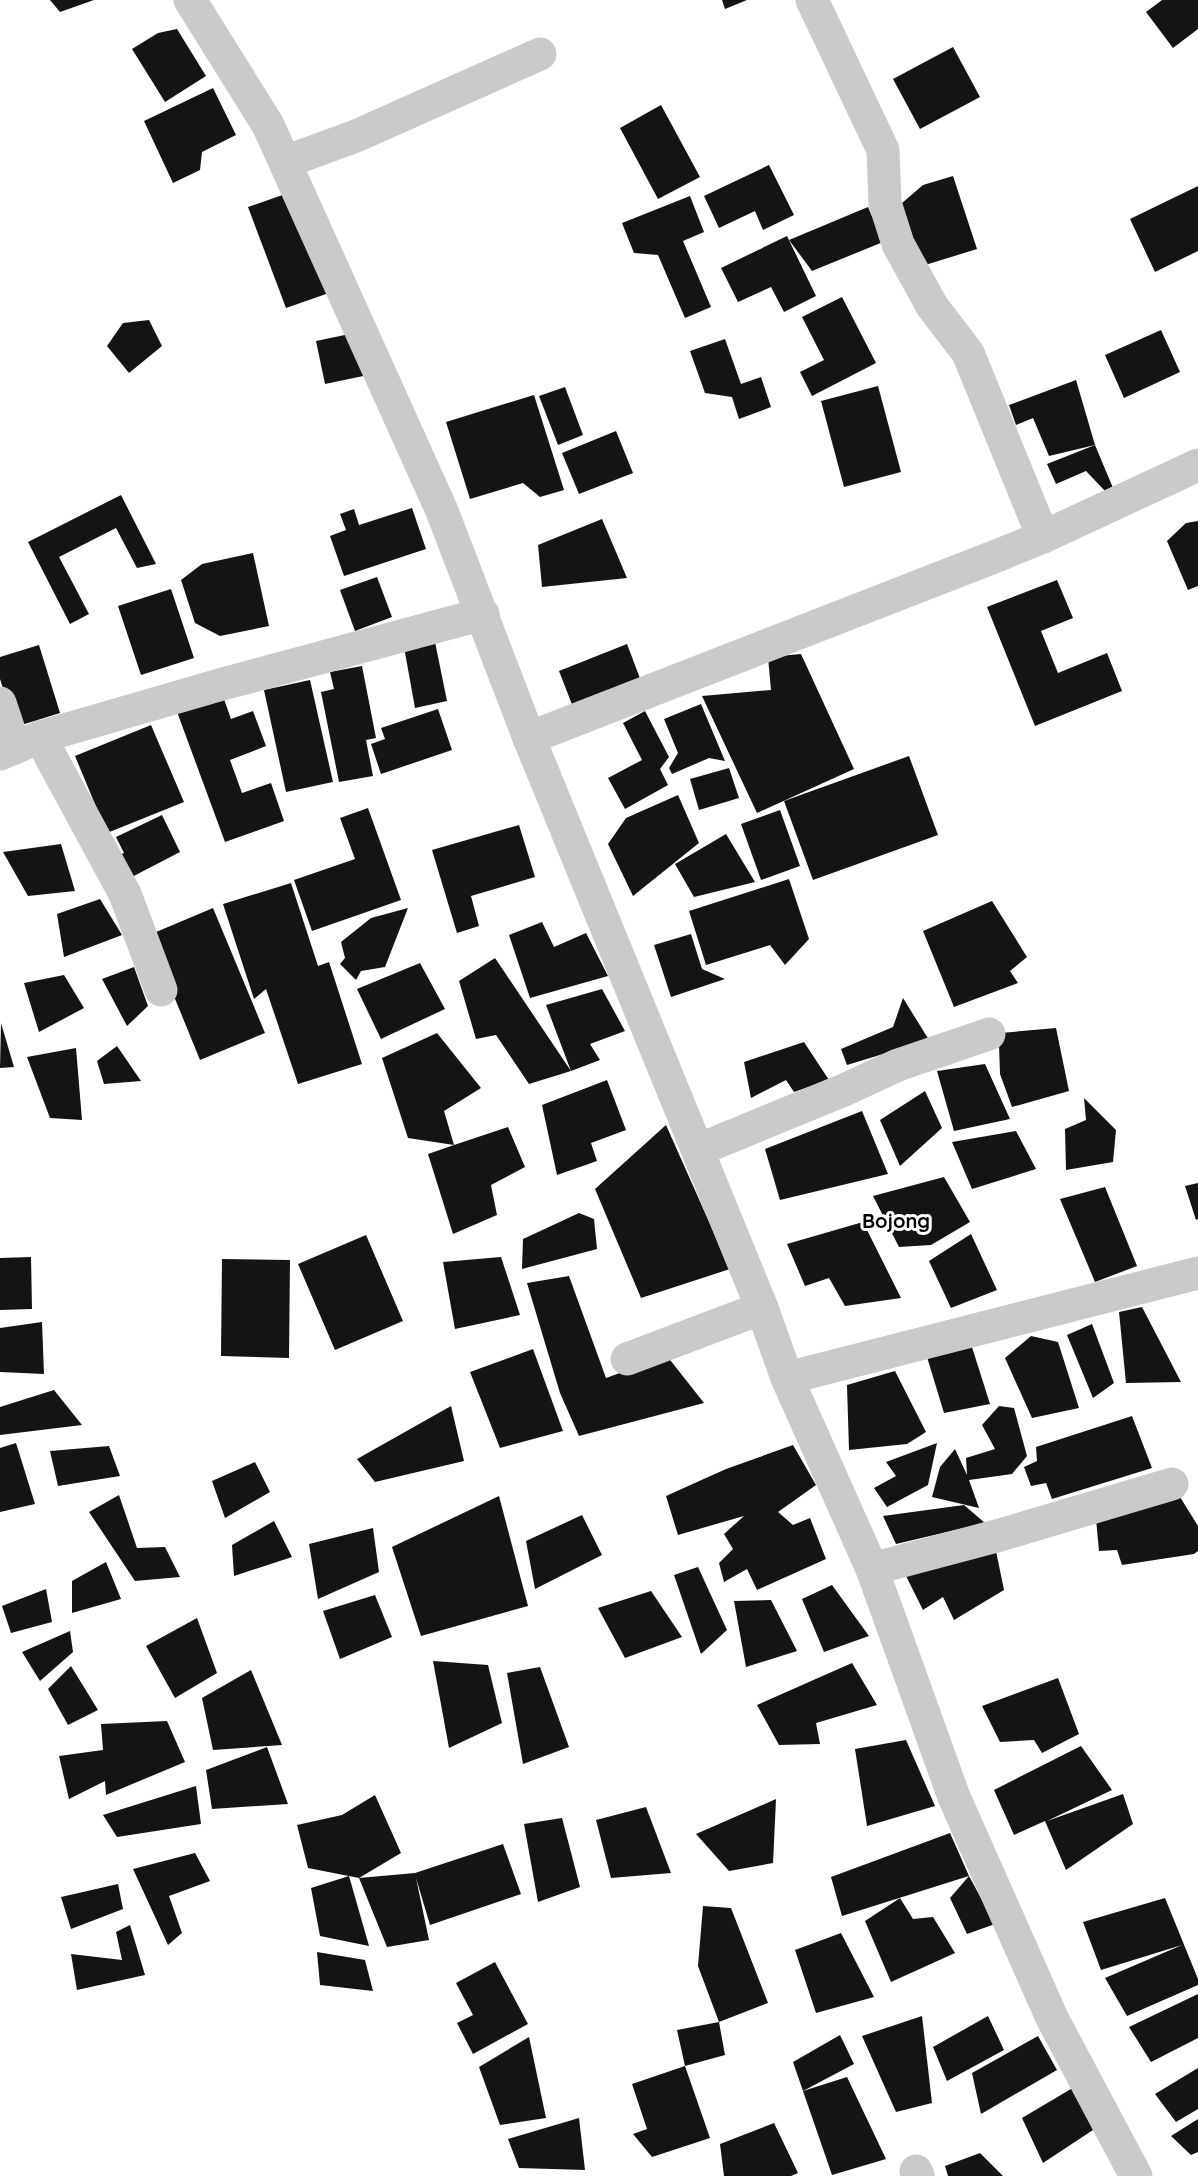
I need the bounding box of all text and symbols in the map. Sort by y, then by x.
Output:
district label: Bojong [862,1208,930,1233]

